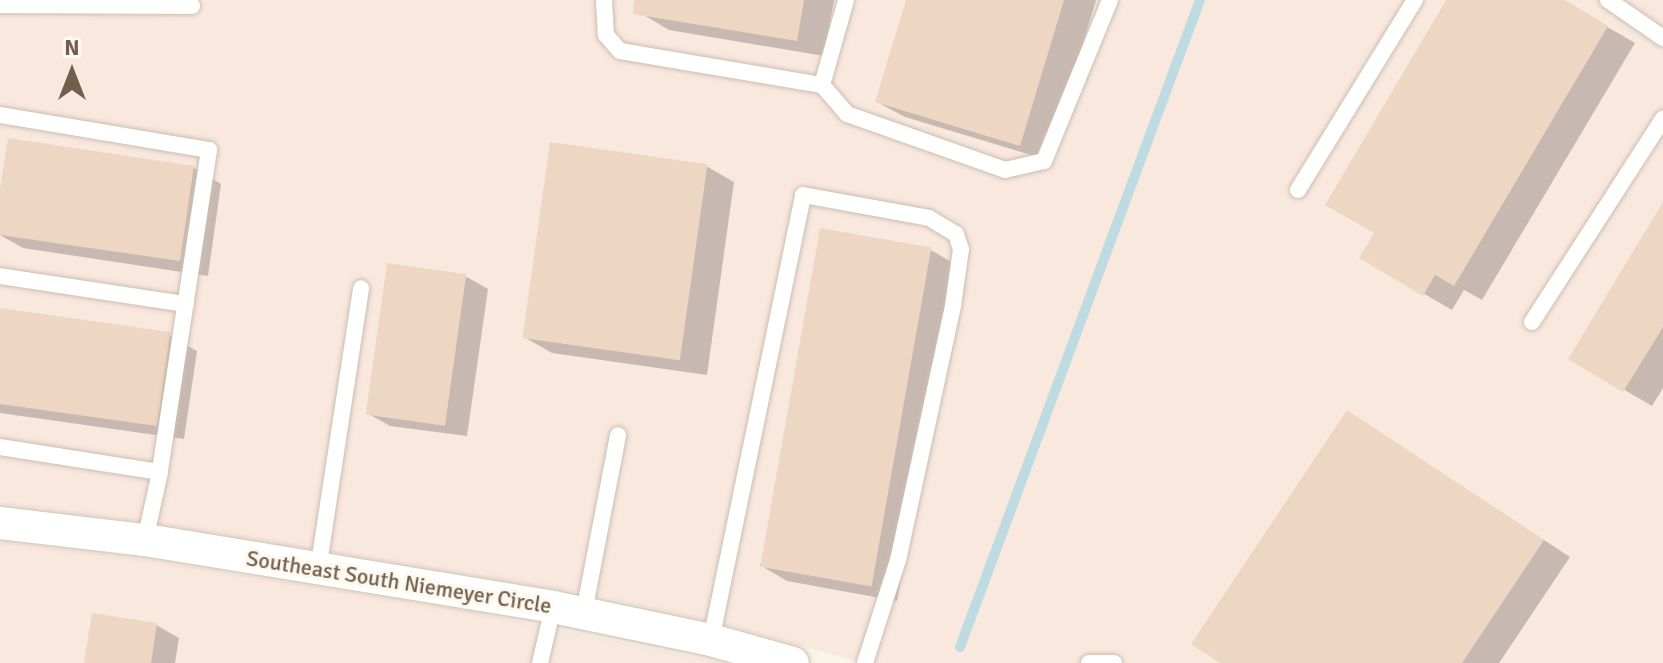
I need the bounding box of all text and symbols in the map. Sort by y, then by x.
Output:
north arrow [32,32,112,112]
text: N [64,34,80,61]
street label: Southeast South Niemeyer Circle [245,545,553,619]

